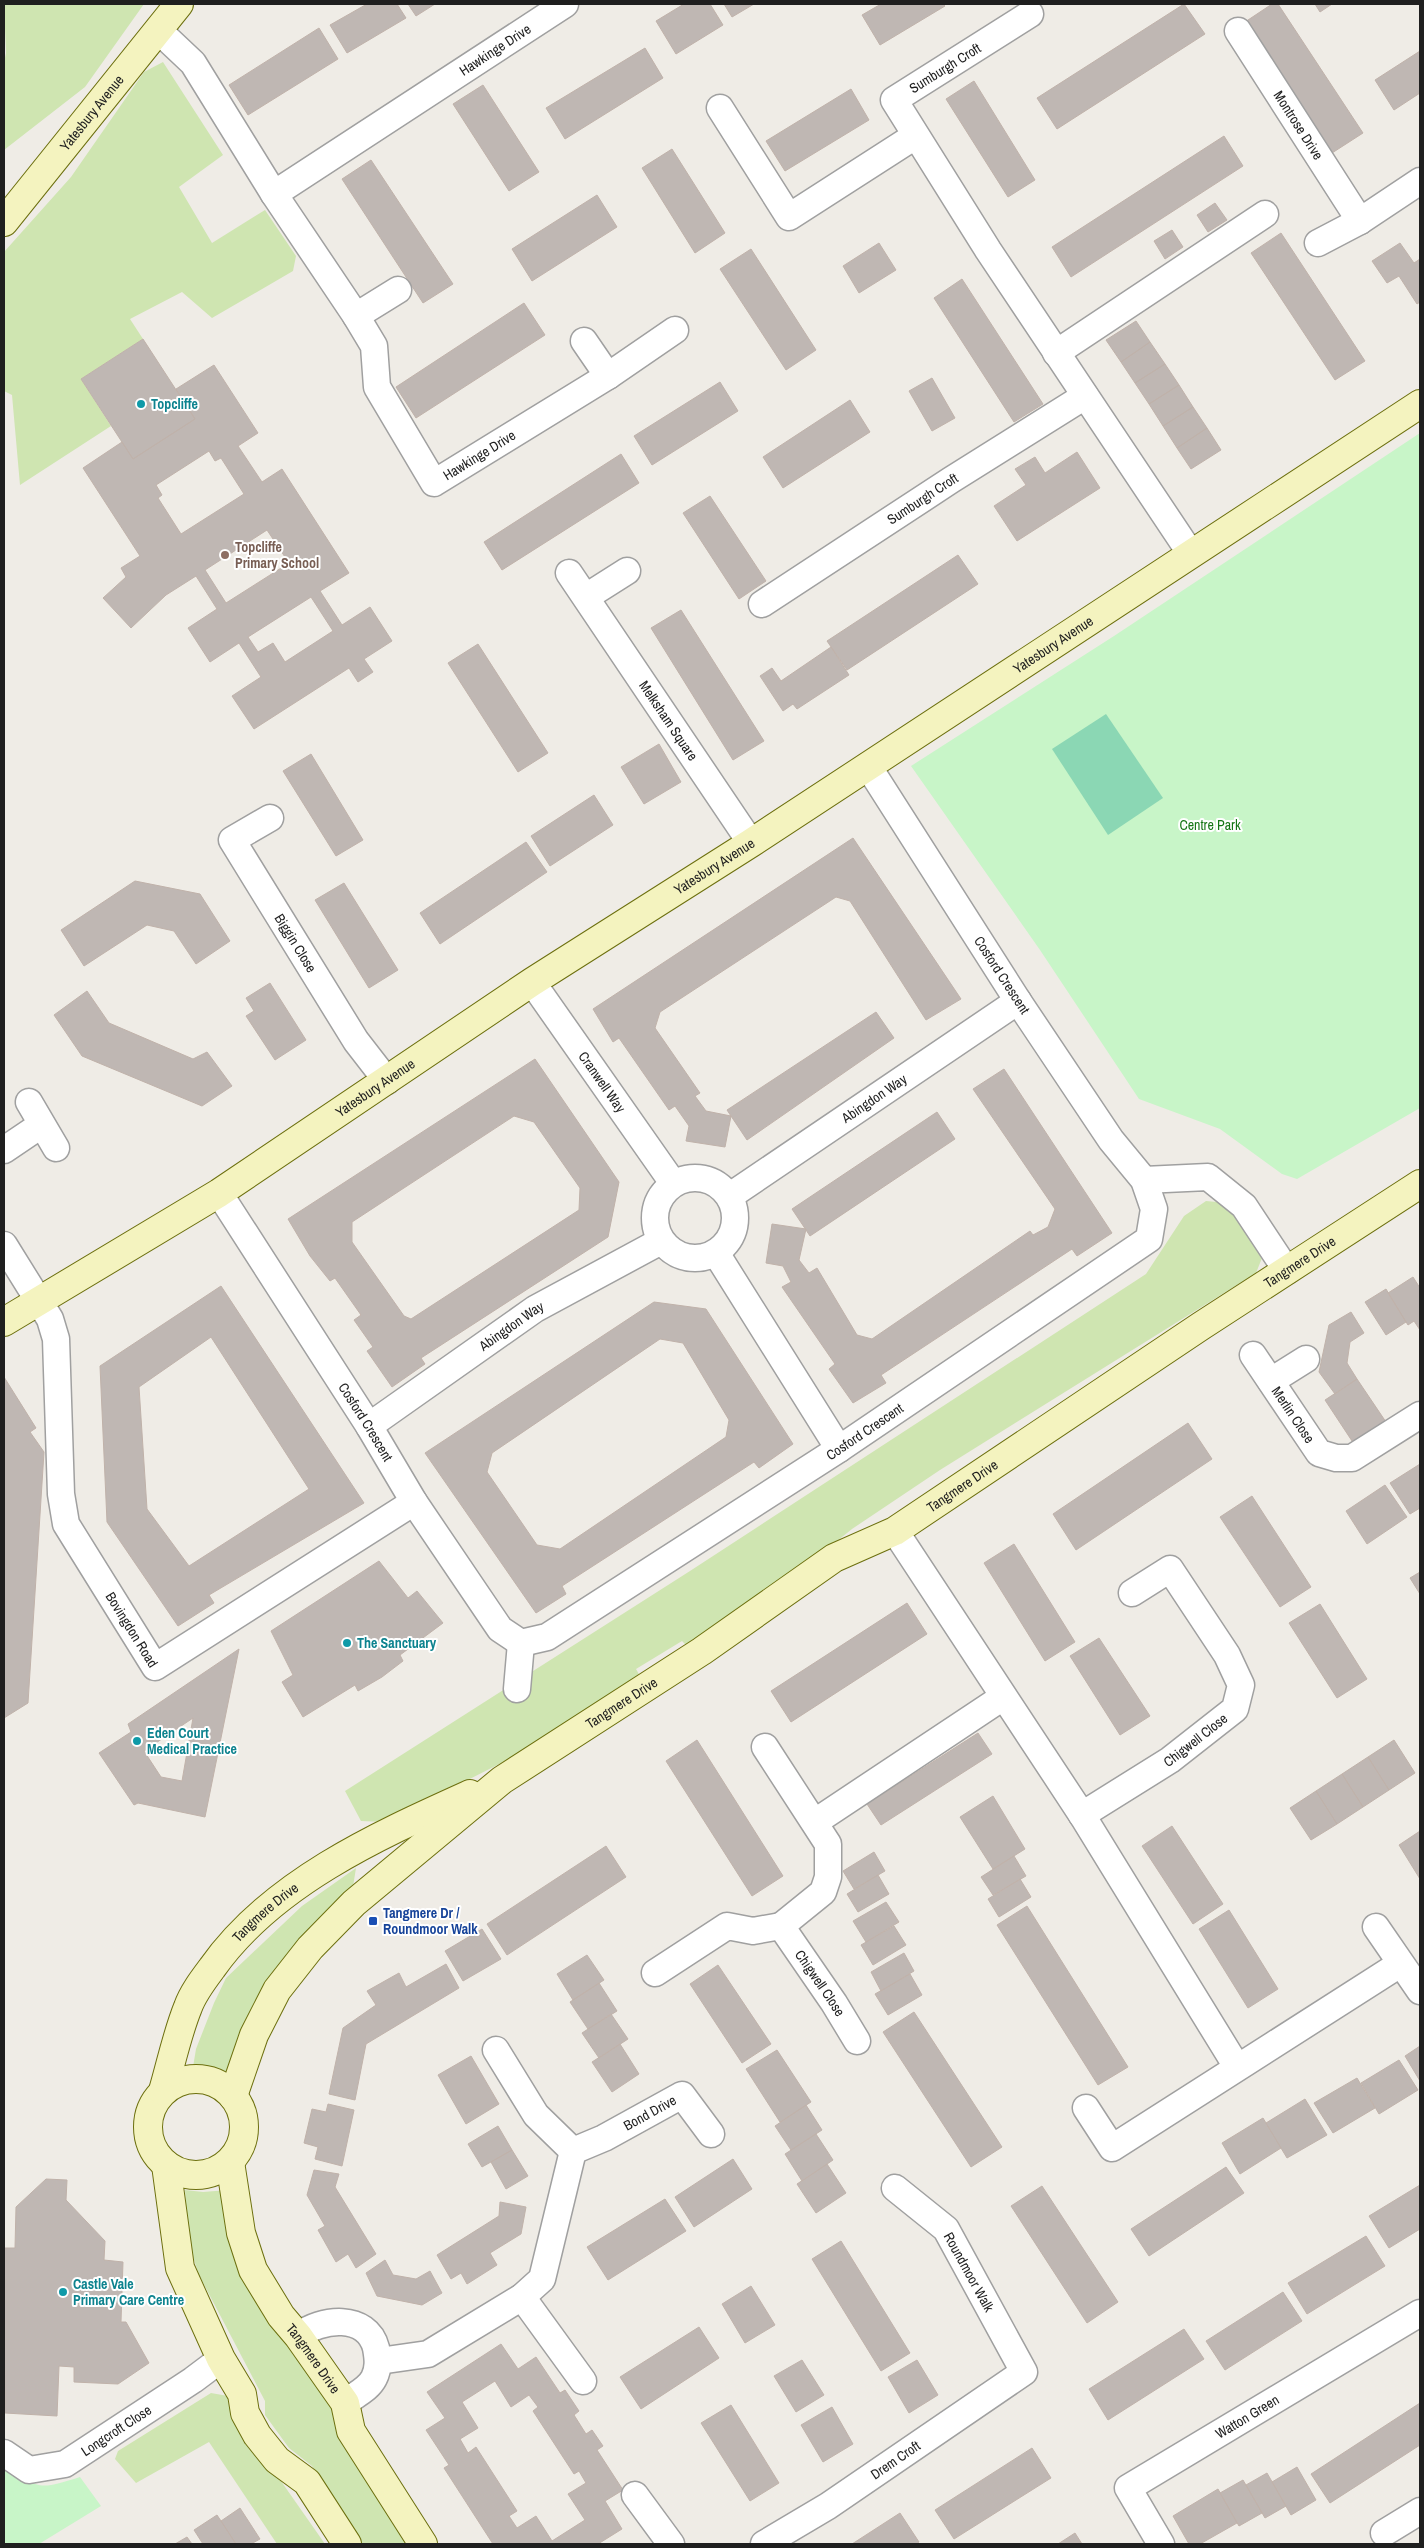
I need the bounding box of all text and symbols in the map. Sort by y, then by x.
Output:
street label: Hawkinge Drive [456,20,534,80]
street label: Sumburgh Croft [906,39,984,97]
street label: Yatesbury Avenue [56,71,128,154]
street label: Montrose Drive [1270,87,1327,163]
place label: Topcliffe [151,395,198,413]
marker: Topcliffe [135,398,147,410]
street label: Hawkinge Drive [440,426,519,484]
street label: Sumburgh Croft [884,469,961,528]
place label: Topcliffe Primary School [235,538,319,572]
marker: Topcliffe Primary School [219,549,231,561]
street label: Yatesbury Avenue [1010,612,1097,678]
street label: Melksham Square [635,677,702,764]
park label: Centre Park [1179,816,1241,834]
street label: Yatesbury Avenue [670,834,758,899]
street label: Biggin Close [271,910,321,976]
street label: Cosford Crescent [970,933,1034,1017]
street label: Cranwell Way [574,1048,630,1116]
street label: Yatesbury Avenue [332,1055,418,1121]
street label: Abingdon Way [837,1070,910,1127]
street label: Tangmere Drive [1260,1232,1339,1292]
street label: Abingdon Way [475,1297,547,1355]
street label: Cosford Crescent [334,1379,397,1465]
street label: Merlin Close [1268,1383,1319,1447]
street label: Cosford Crescent [823,1399,907,1464]
street label: Tangmere Drive [923,1456,1001,1516]
street label: Bovingdon Road [102,1589,162,1671]
place label: The Sanctuary [357,1634,437,1652]
marker: The Sanctuary [341,1637,353,1649]
street label: Tangmere Drive [582,1673,661,1733]
street label: Chigwell Close [1160,1709,1231,1771]
place label: Eden Court Medical Practice [147,1724,237,1758]
marker: Eden Court Medical Practice [131,1735,143,1747]
street label: Tangmere Drive [228,1879,302,1946]
place label: Tangmere Dr / Roundmoor Walk [383,1904,478,1938]
marker: Tangmere Dr / Roundmoor Walk [367,1915,379,1927]
street label: Chigwell Close [791,1946,849,2020]
street label: Bond Drive [620,2091,679,2134]
street label: Roundmoor Walk [940,2229,998,2315]
place label: Castle Vale Primary Care Centre [73,2275,184,2309]
marker: Castle Vale Primary Care Centre [57,2286,69,2298]
street label: Tangmere Drive [282,2320,345,2397]
street label: Watton Green [1212,2391,1282,2443]
street label: Longcroft Close [78,2401,155,2460]
street label: Drem Croft [867,2437,924,2483]

